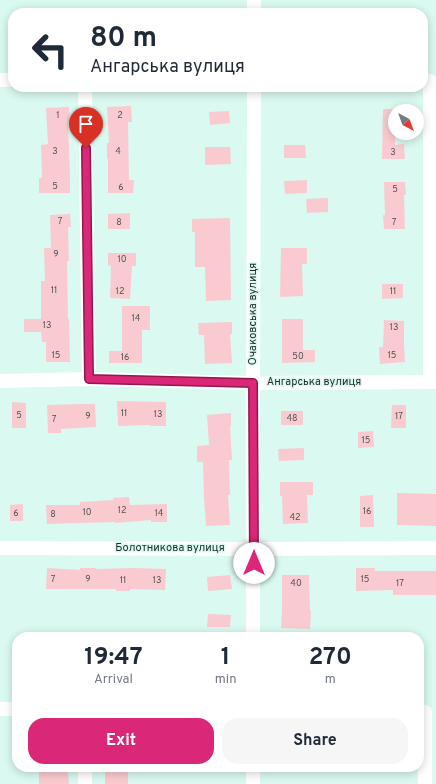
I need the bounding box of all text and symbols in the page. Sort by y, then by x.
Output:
text: 80 m [90,21,157,57]
icon: left [24,24,76,76]
text: Ангарська вулиця [90,56,245,79]
north arrow [388,104,424,140]
map controls [388,104,424,140]
pin [69,107,103,148]
house number: 1 [56,110,60,121]
house number: 2 [117,110,123,121]
icon: arrive [75,113,97,135]
house number: 3 [52,146,58,157]
house number: 4 [115,146,121,157]
house number: 3 [390,147,396,158]
house number: 5 [52,181,58,192]
house number: 6 [118,182,124,193]
house number: 5 [392,184,398,195]
house number: 7 [58,216,63,227]
house number: 8 [116,217,122,228]
house number: 7 [392,217,397,228]
house number: 9 [53,249,59,260]
house number: 10 [117,254,127,265]
street label: Очаковська вулиця [246,263,260,365]
house number: 11 [51,285,57,296]
house number: 12 [116,286,124,297]
house number: 11 [390,286,396,297]
house number: 14 [132,313,141,324]
house number: 13 [43,320,51,331]
house number: 13 [390,322,398,333]
house number: 15 [52,350,60,361]
house number: 15 [388,350,396,361]
house number: 50 [292,351,304,362]
house number: 16 [121,352,129,363]
street label: Ангарська вулиця [267,375,361,389]
house number: 11 [121,408,127,419]
house number: 13 [154,409,162,420]
house number: 5 [16,410,22,421]
house number: 9 [85,411,91,422]
house number: 17 [395,411,403,422]
house number: 48 [286,413,298,424]
house number: 7 [52,414,57,425]
house number: 15 [362,435,370,446]
house number: 12 [118,505,126,516]
house number: 16 [363,506,371,517]
house number: 10 [82,507,92,518]
house number: 6 [13,508,19,519]
house number: 14 [155,508,164,519]
house number: 8 [50,509,56,520]
house number: 42 [289,512,301,523]
street label: Болотникова вулиця [115,541,225,555]
position arrow [233,542,275,584]
house number: 7 [51,574,56,585]
house number: 9 [85,574,91,585]
house number: 15 [361,574,369,585]
house number: 11 [120,575,126,586]
house number: 13 [153,575,161,586]
house number: 40 [290,578,302,589]
house number: 17 [396,578,404,589]
text: 19:47 [84,643,143,673]
text: 1 [221,643,230,673]
text: 270 [309,643,352,673]
text: Arrival [94,672,133,688]
text: min [215,672,236,688]
text: m [325,672,336,688]
button: Exit [28,718,214,764]
button: Share [222,718,408,764]

